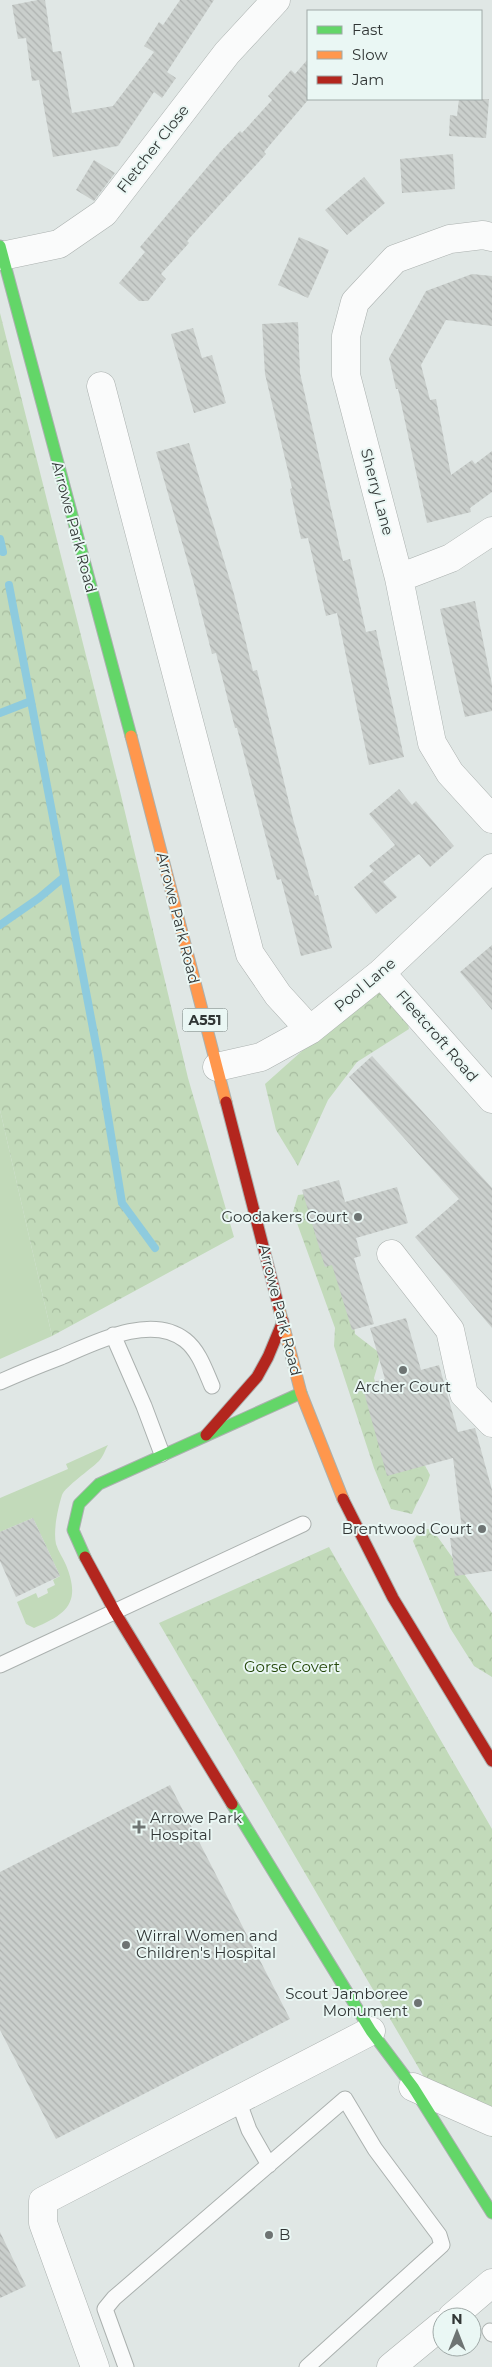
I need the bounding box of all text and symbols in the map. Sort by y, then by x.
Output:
legend [307,10,482,100]
text: Fast [352,20,383,39]
text: Slow [352,45,388,64]
text: Jam [351,70,384,89]
street label: Fletcher Close [112,101,193,196]
street label: Sherry Lane [357,446,398,537]
street label: Arrowe Park Road [48,459,101,595]
street label: Arrowe Park Road [153,850,204,986]
street label: Pool Lane [330,953,399,1016]
street label: Fleetcroft Road [392,986,482,1085]
road number: A551 [182,1008,228,1032]
place label: Goodakers Court [222,1207,348,1226]
marker: Goodakers Court [352,1211,364,1223]
street label: Arrowe Park Road [255,1242,306,1378]
marker: Archer Court [397,1364,409,1376]
place label: Archer Court [355,1377,451,1396]
place label: Brentwood Court [342,1519,472,1538]
marker: Brentwood Court [476,1523,488,1535]
park label: Gorse Covert [244,1657,340,1676]
place label: Arrowe Park Hospital [150,1808,242,1844]
marker: Arrowe Park Hospital [132,1820,146,1834]
place label: Wirral Women and Children's Hospital [136,1926,278,1962]
marker: Wirral Women and Children's Hospital [120,1939,132,1951]
place label: Scout Jamboree Monument [285,1984,408,2020]
marker: Scout Jamboree Monument [412,1997,424,2009]
place label: B [279,2225,290,2244]
marker: B [263,2229,275,2241]
north arrow [432,2307,482,2357]
text: N [451,2310,463,2328]

